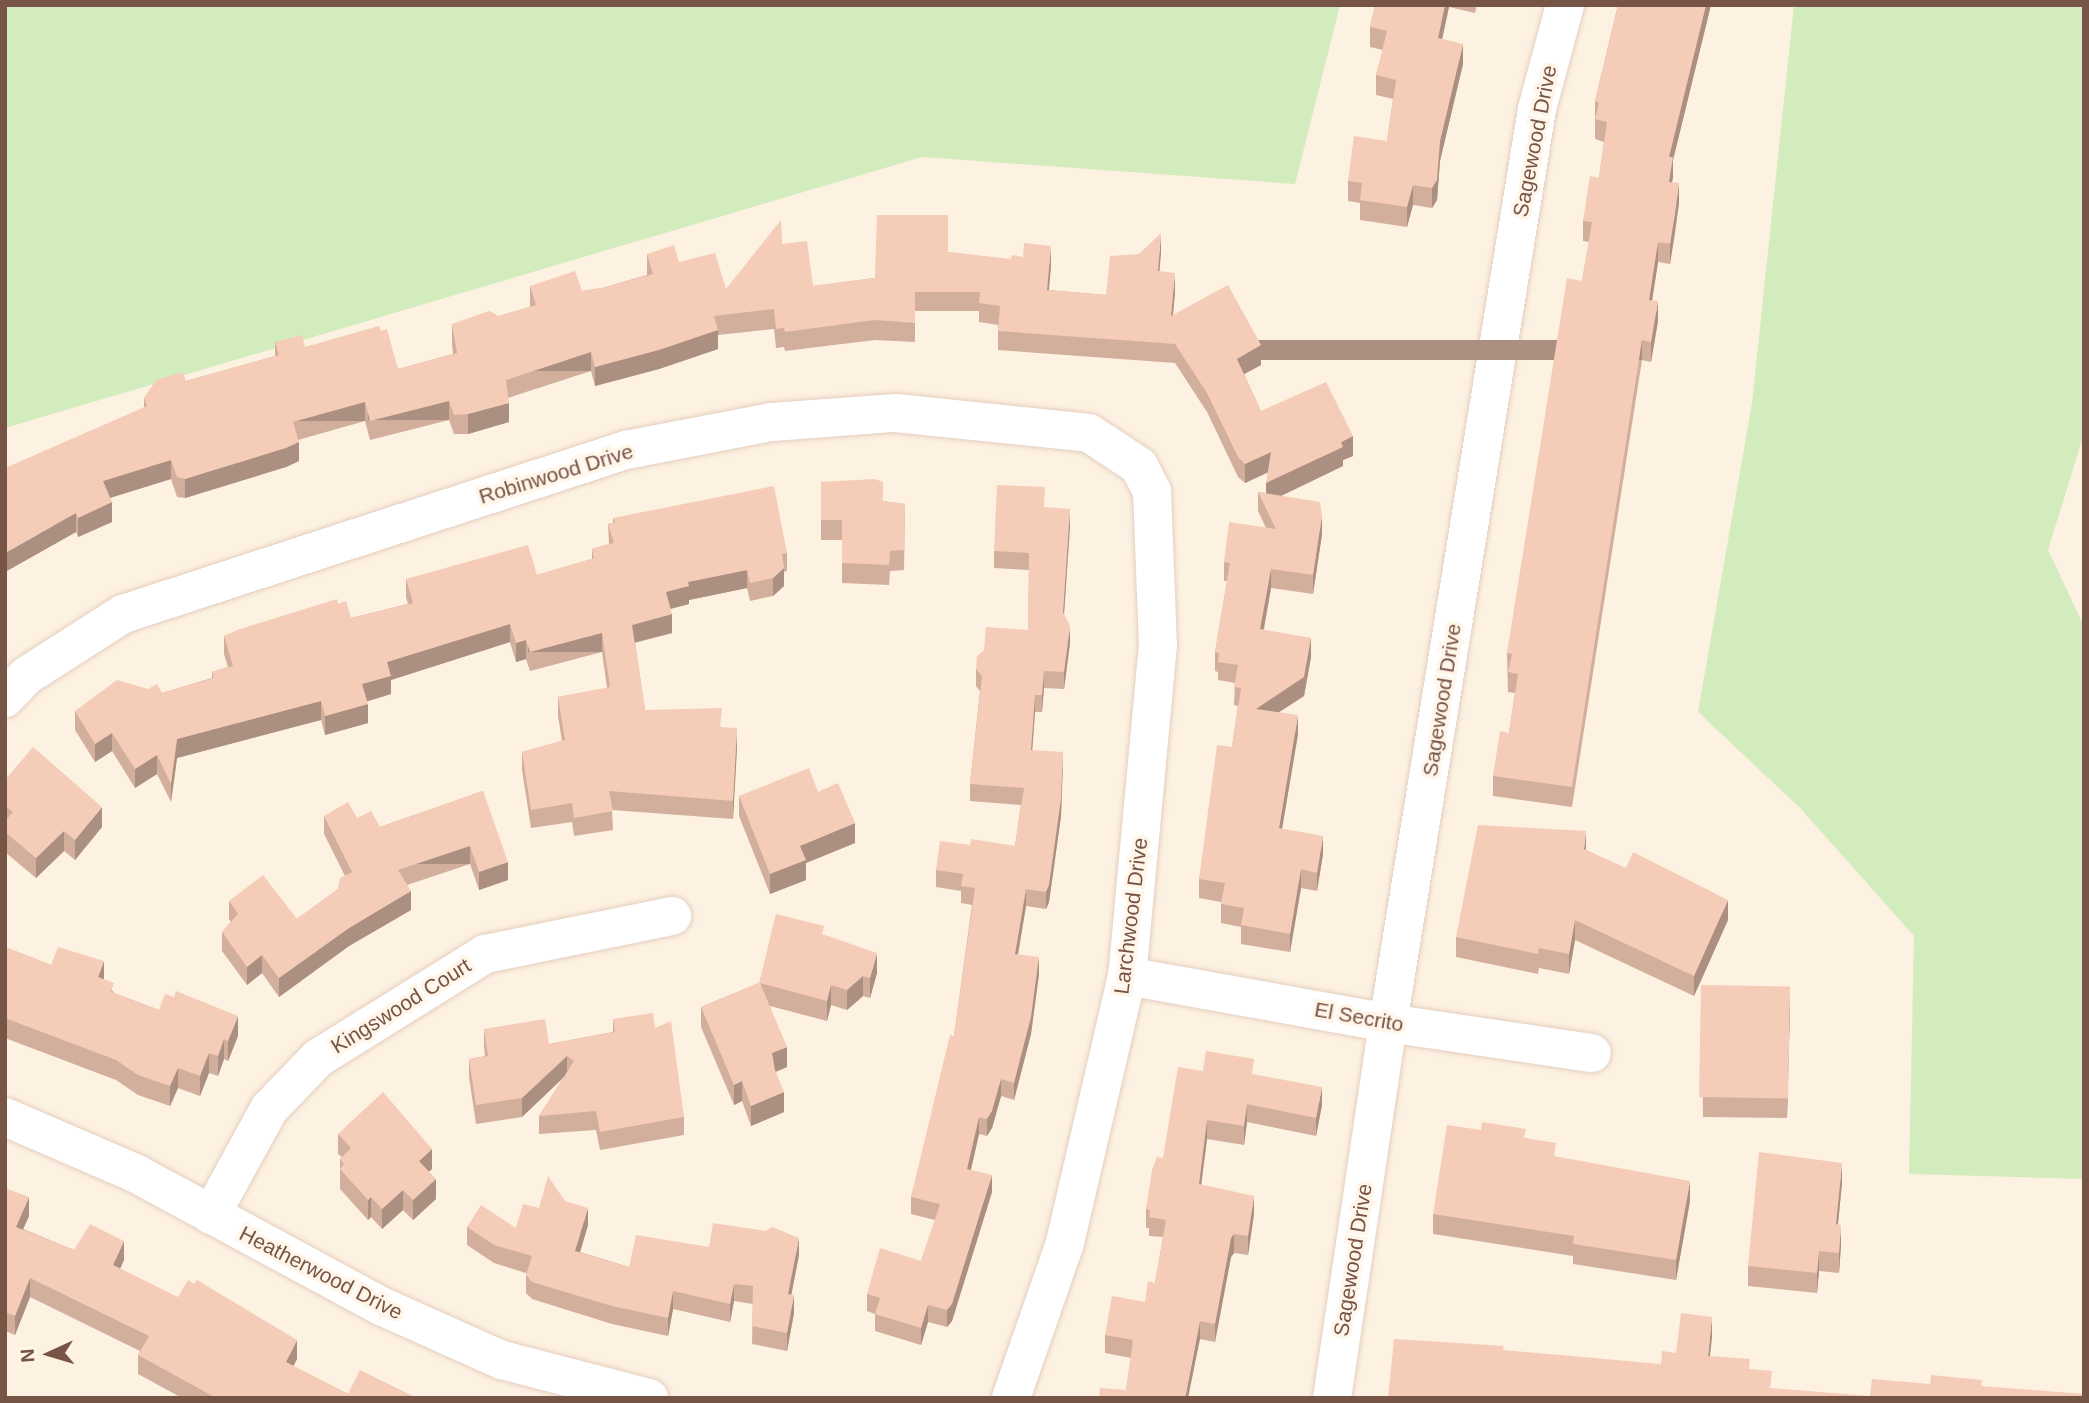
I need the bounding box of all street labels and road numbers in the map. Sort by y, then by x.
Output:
street label: Sagewood Drive [1508,63,1562,219]
street label: Robinwood Drive [476,439,636,509]
street label: Sagewood Drive [1418,622,1466,778]
street label: Larchwood Drive [1109,836,1153,996]
street label: Kingswood Court [327,953,475,1059]
street label: El Secrito [1313,997,1405,1037]
street label: Sagewood Drive [1329,1182,1377,1338]
street label: Heatherwood Drive [235,1221,407,1325]

